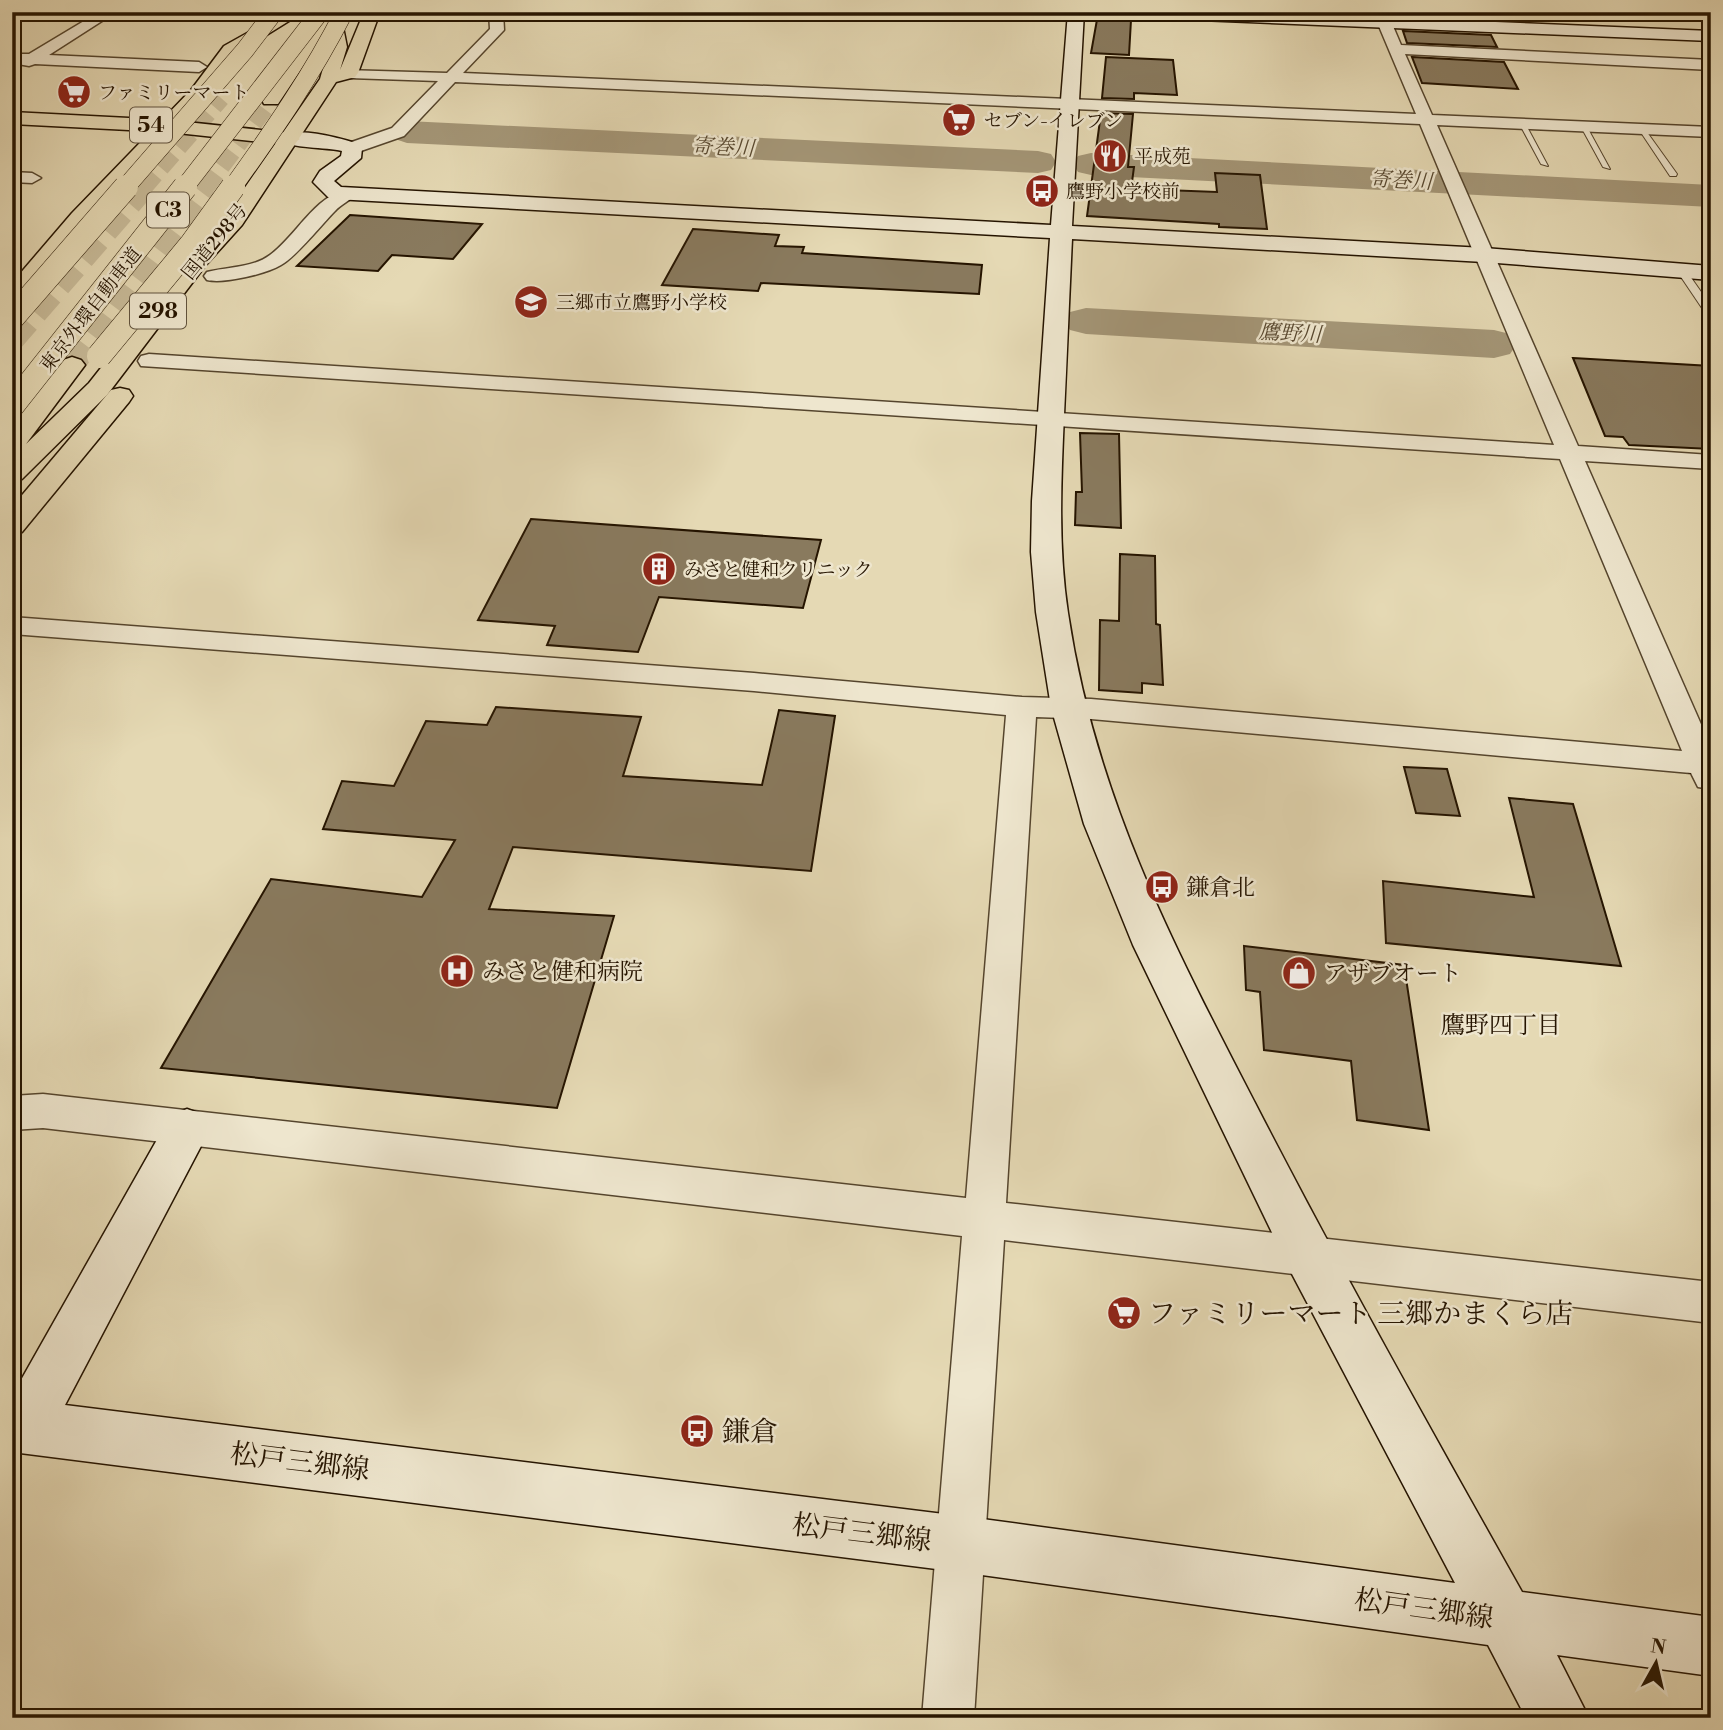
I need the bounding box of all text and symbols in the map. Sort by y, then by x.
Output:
supermarket icon: ファミリーマート [55,73,93,111]
place label: ファミリーマート [98,81,250,105]
supermarket icon: セブン-イレブン [940,101,978,139]
road number: 54 [130,108,172,142]
place label: セブン-イレブン [984,109,1123,133]
water label: 寄巻川 [691,133,757,163]
restaurant icon: 平成苑 [1091,137,1129,175]
place label: 平成苑 [1134,145,1191,169]
water label: 寄巻川 [1369,166,1435,196]
bus stop icon: 鷹野小学校前 [1023,172,1061,210]
place label: 鷹野小学校前 [1066,180,1180,204]
road number: C3 [147,192,189,228]
street label: 国道298号 [177,199,253,285]
street label: 東京外環自動車道 [35,242,147,377]
school or university icon: 三郷市立鷹野小学校 [512,283,550,321]
place label: 三郷市立鷹野小学校 [556,291,727,315]
road number: 298 [130,294,186,328]
water label: 鷹野川 [1258,319,1324,349]
building icon: みさと健和クリニック [640,550,678,588]
place label: みさと健和クリニック [684,558,873,582]
bus stop icon: 鎌倉北 [1143,868,1181,906]
place label: 鎌倉北 [1186,874,1255,902]
hospital icon: みさと健和病院 [438,952,476,990]
shop icon: アザブオート [1280,954,1318,992]
place label: みさと健和病院 [482,958,643,986]
place label: アザブオート [1324,960,1462,988]
district label: 鷹野四丁目 [1441,1011,1561,1041]
supermarket icon: ファミリーマート 三郷かまくら店 [1105,1294,1143,1332]
place label: ファミリーマート 三郷かまくら店 [1148,1297,1573,1332]
bus stop icon: 鎌倉 [678,1412,716,1450]
place label: 鎌倉 [722,1415,778,1450]
street label: 松戸三郷線 [228,1437,371,1488]
street label: 松戸三郷線 [790,1508,933,1559]
street label: 松戸三郷線 [1352,1582,1496,1637]
north arrow [1622,1628,1692,1698]
text: N [1649,1634,1667,1660]

